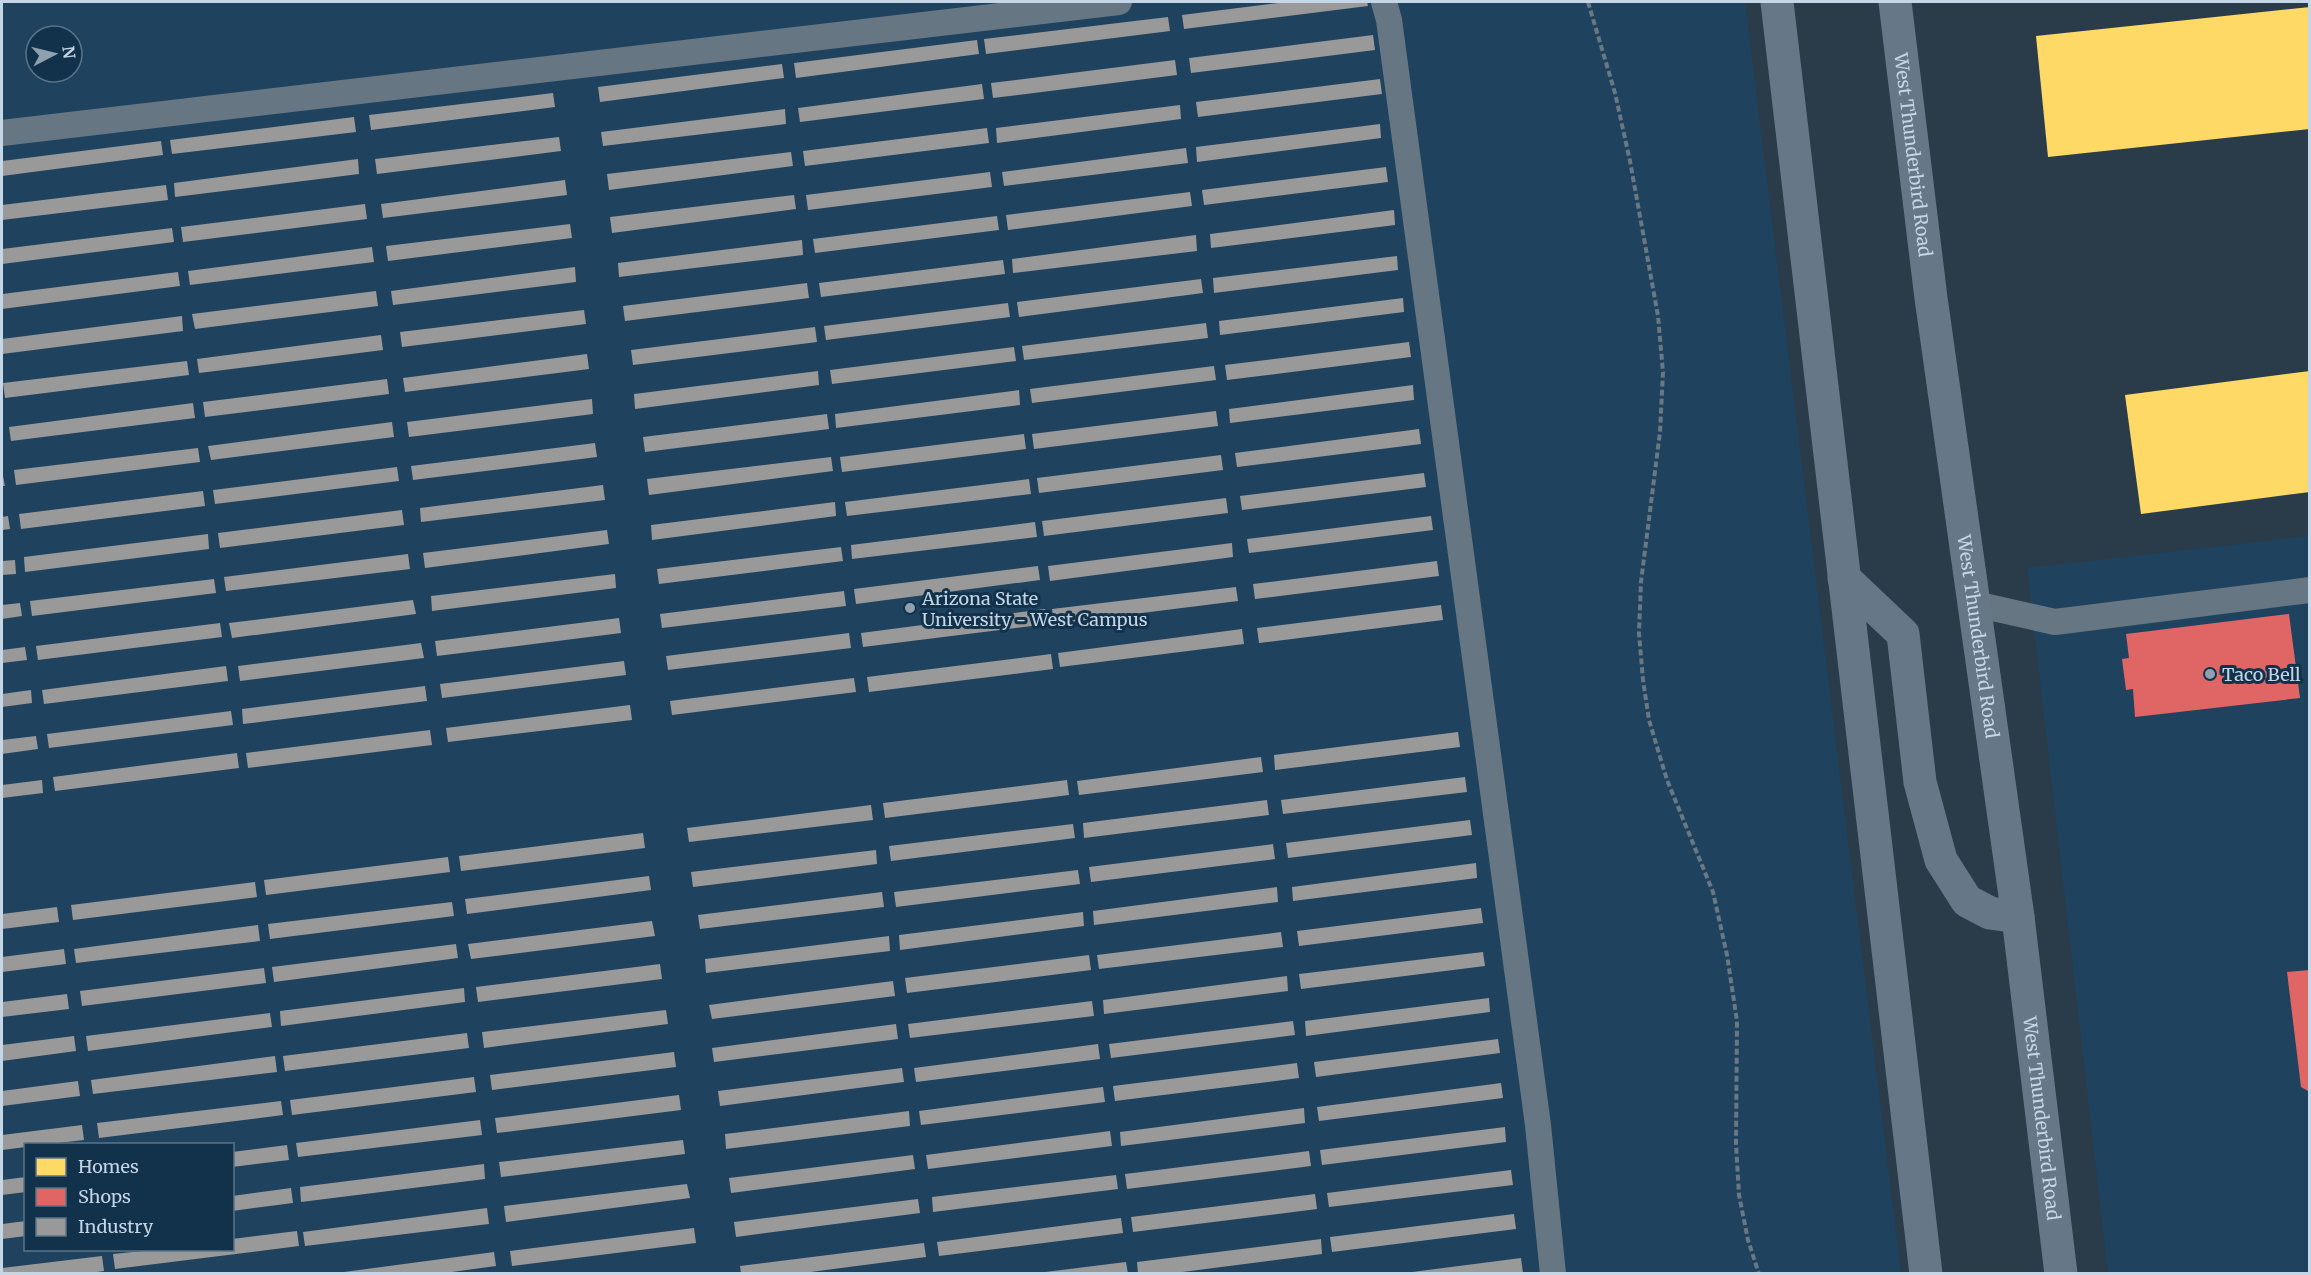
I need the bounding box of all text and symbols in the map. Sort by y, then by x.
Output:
north arrow [24,24,84,84]
text: N [58,45,80,60]
street label: West Thunderbird Road [1890,51,1937,258]
street label: West Thunderbird Road [1953,532,2004,740]
place label: Arizona State University - West Campus [921,587,1148,631]
marker: Arizona State University - West Campus [903,601,917,615]
place label: Taco Bell [2222,663,2301,686]
marker: Taco Bell [2203,667,2217,681]
street label: West Thunderbird Road [2018,1014,2066,1222]
legend [24,1143,234,1251]
text: Homes [78,1155,139,1178]
text: Shops [78,1185,131,1208]
text: Industry [78,1215,154,1238]

